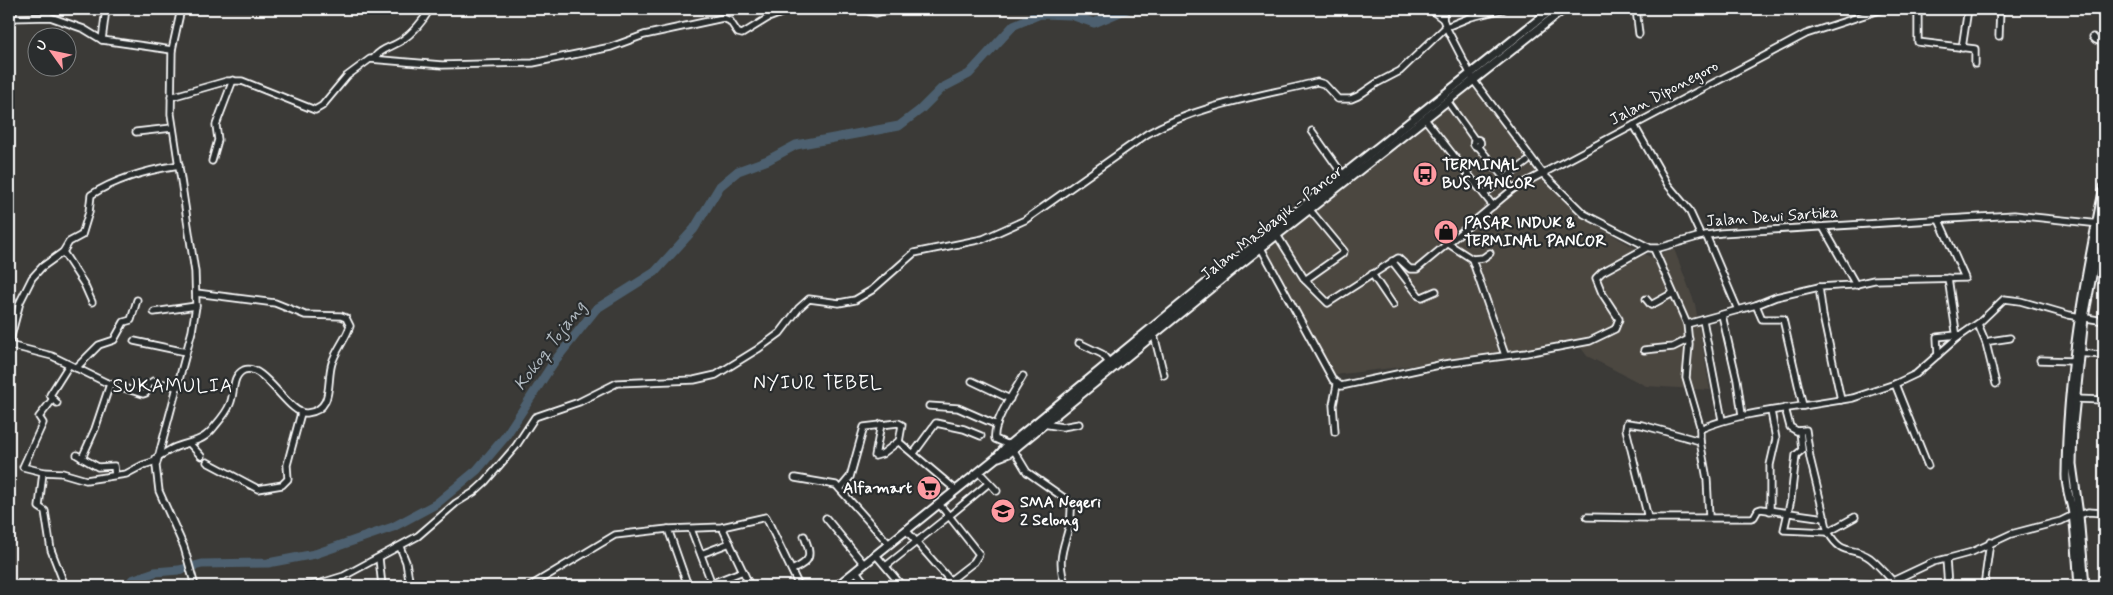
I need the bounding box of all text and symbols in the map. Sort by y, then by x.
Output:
north arrow [28,28,78,78]
text: U [32,37,52,54]
street label: Jalan Diponegoro [1606,55,1722,130]
place label: TERMINAL BUS PANCOR [1442,155,1535,194]
street label: Jalan Masbagik - Pancor [1197,161,1348,285]
bus stop icon: TERMINAL BUS PANCOR [1412,161,1438,187]
street label: Jalan Dewi Sartika [1705,202,1839,232]
place label: PASAR INDUK & TERMINAL PANCOR [1464,213,1606,252]
shop icon: PASAR INDUK & TERMINAL PANCOR [1433,219,1459,245]
water label: Kokoq Tojang [508,295,592,396]
district label: NYIUR TEBEL [753,371,883,396]
district label: SUKAMULIA [113,374,233,399]
supermarket icon: Alfamart [916,475,942,501]
place label: Alfamart [843,478,912,499]
place label: SMA Negeri 2 Selong [1020,492,1101,532]
school or university icon: SMA Negeri 2 Selong [990,498,1016,524]

